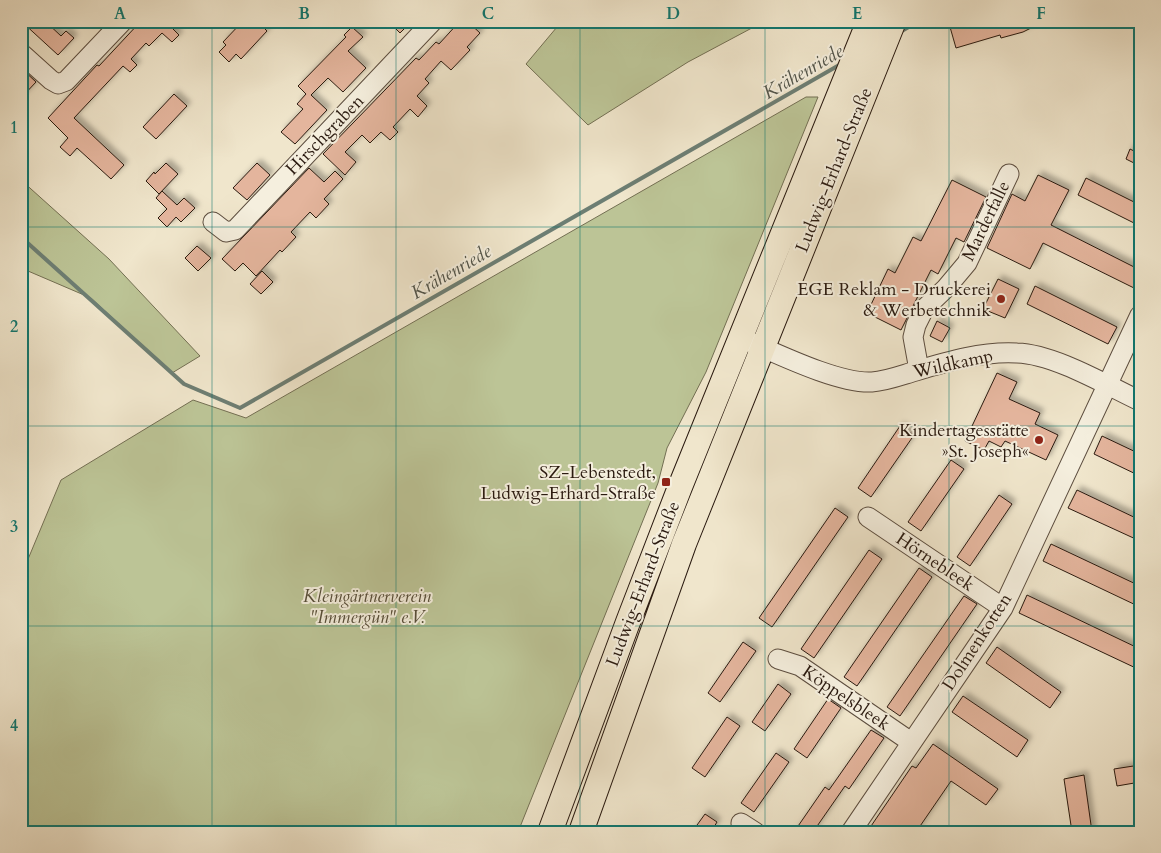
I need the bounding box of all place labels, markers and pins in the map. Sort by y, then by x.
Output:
place label: EGE Reklam - Druckerei & Werbetechnik [797,277,991,323]
marker: EGE Reklam - Druckerei & Werbetechnik [995,293,1007,305]
place label: Kindertagesstätte »St. Joseph« [899,418,1029,464]
marker: Kindertagesstätte »St. Joseph« [1033,434,1045,446]
place label: SZ-Lebenstedt, Ludwig-Erhard-Straße [481,460,656,506]
marker: SZ-Lebenstedt, Ludwig-Erhard-Straße [660,476,672,488]

